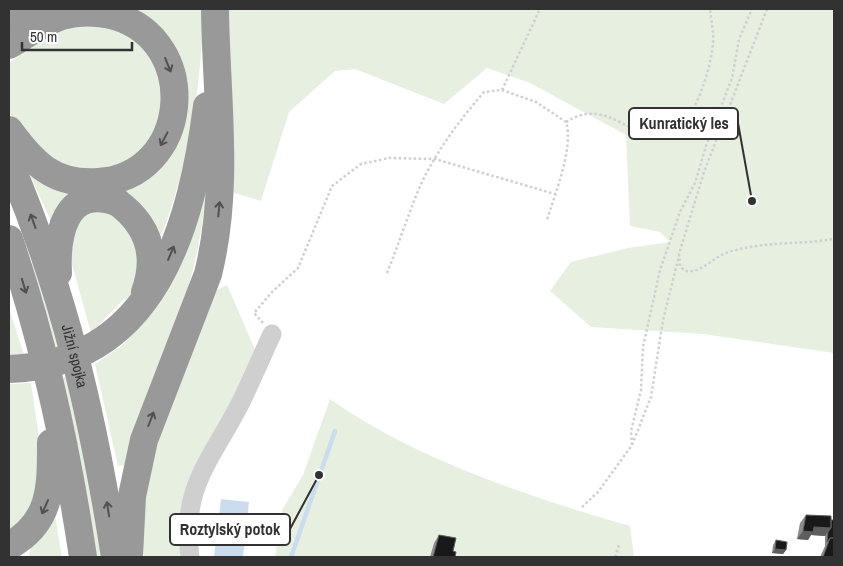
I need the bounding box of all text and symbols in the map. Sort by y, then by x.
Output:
scale bar [22,20,132,52]
text: 50 m [30,26,57,47]
one-way arrow [164,57,174,72]
callout: Kunratický les [629,108,738,139]
text: Kunratický les [639,112,729,134]
one-way arrow [159,132,169,147]
one-way arrow [214,201,224,217]
one-way arrow [28,213,37,229]
one-way arrow [167,246,176,261]
one-way arrow [19,278,29,294]
street label: Jižní spojka [57,322,93,390]
one-way arrow [147,412,156,427]
one-way arrow [39,499,49,514]
one-way arrow [103,501,113,517]
callout: Roztylský potok [170,514,290,545]
text: Roztylský potok [180,518,281,540]

